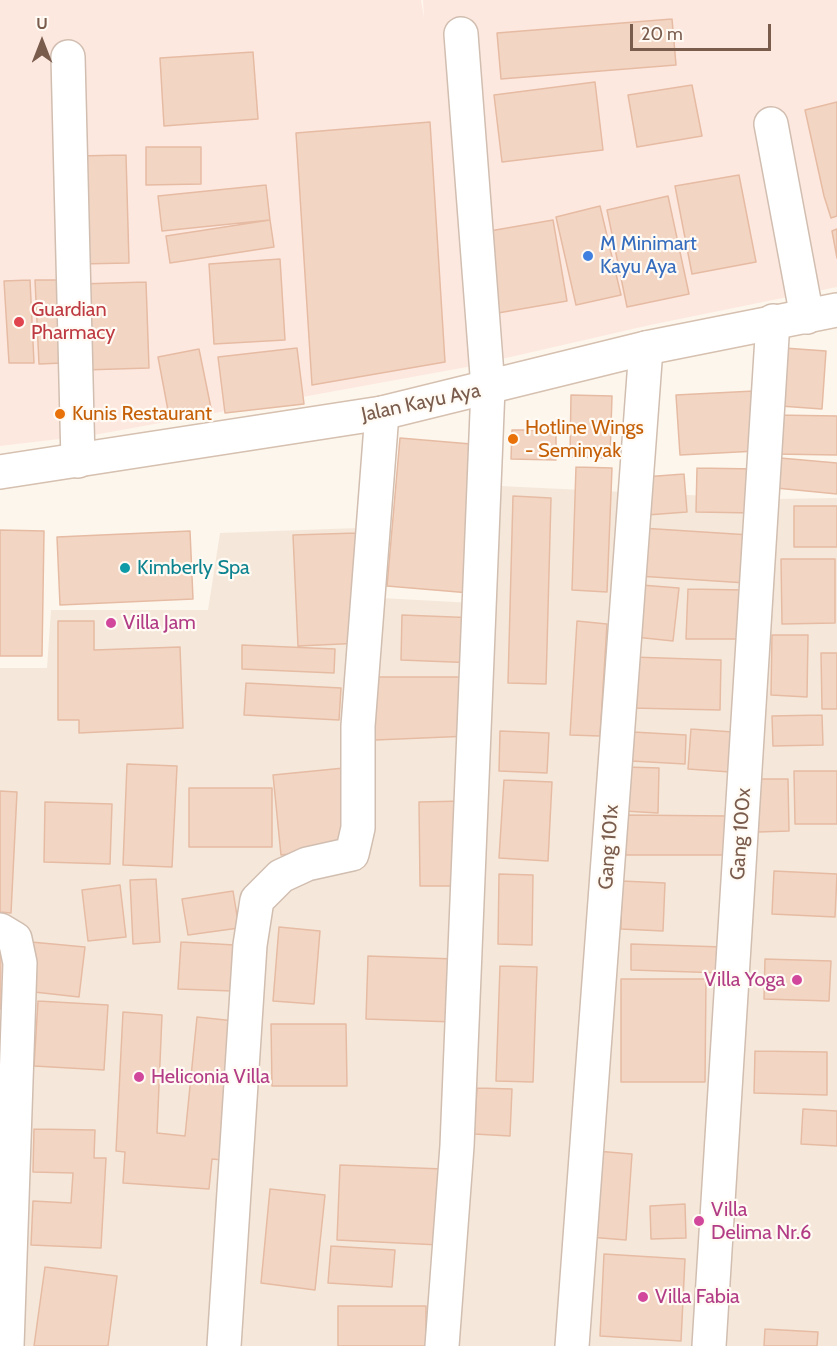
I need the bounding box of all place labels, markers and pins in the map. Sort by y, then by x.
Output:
place label: M Minimart Kayu Aya [600,232,697,279]
marker: M Minimart Kayu Aya [581,249,595,263]
place label: Guardian Pharmacy [31,298,115,345]
marker: Guardian Pharmacy [12,315,26,329]
place label: Kunis Restaurant [72,402,212,426]
marker: Kunis Restaurant [53,407,67,421]
place label: Hotline Wings - Seminyak [525,416,644,463]
marker: Hotline Wings - Seminyak [506,432,520,446]
place label: Kimberly Spa [137,556,250,580]
marker: Kimberly Spa [118,561,132,575]
place label: Villa Jam [123,611,196,635]
marker: Villa Jam [104,616,118,630]
place label: Villa Yoga [704,968,785,992]
marker: Villa Yoga [790,973,804,987]
place label: Heliconia Villa [151,1065,270,1089]
marker: Heliconia Villa [132,1070,146,1084]
place label: Villa Delima Nr.6 [711,1198,811,1245]
marker: Villa Delima Nr.6 [692,1214,706,1228]
place label: Villa Fabia [655,1285,740,1309]
marker: Villa Fabia [636,1290,650,1304]

